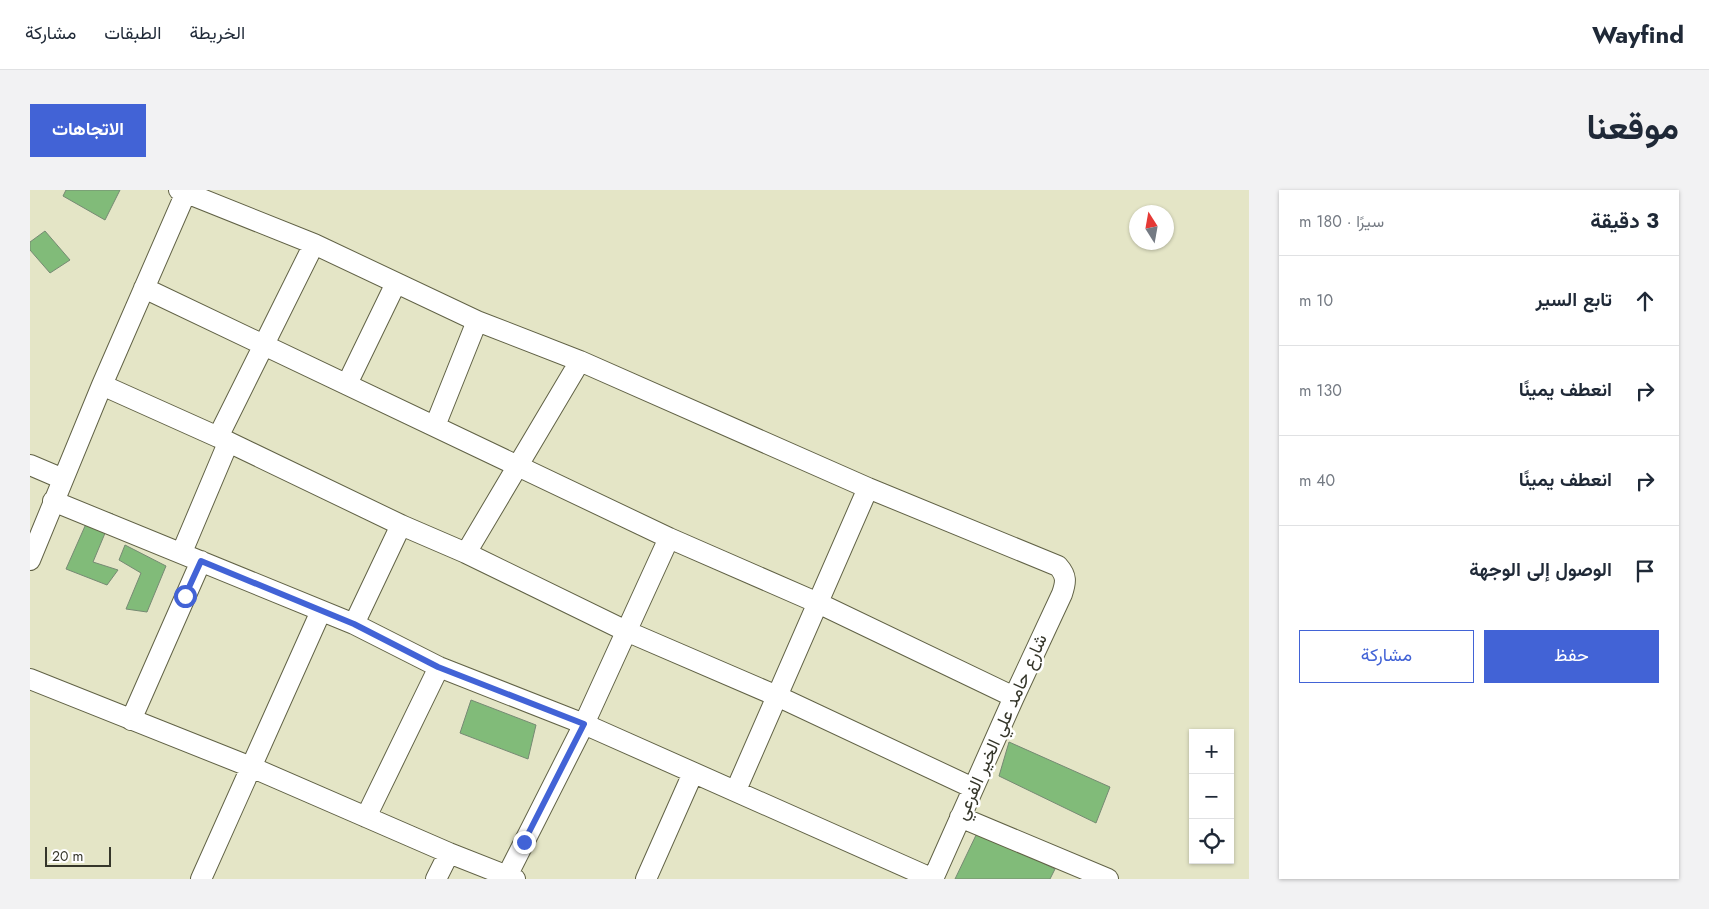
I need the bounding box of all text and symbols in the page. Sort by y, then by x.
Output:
text: Wayfind [1592,17,1684,52]
text: مشاركة [25,20,76,46]
text: الطبقات [104,20,161,46]
text: الخريطة [189,20,245,46]
text: موقعنا [1586,102,1679,152]
button: الاتجاهات [30,104,146,157]
north arrow [1129,205,1174,250]
text: 3 دقيقة [1590,206,1659,236]
text: سيرًا · 180 m [1299,210,1384,233]
text: تابع السير [1535,286,1612,313]
icon: ahead [1631,287,1659,315]
text: 10 m [1299,289,1333,312]
text: انعطف يمينًا [1519,376,1612,403]
icon: right [1631,377,1659,405]
text: 130 m [1299,379,1342,402]
text: انعطف يمينًا [1519,466,1612,493]
icon: right [1631,467,1659,495]
text: 40 m [1299,469,1335,492]
text: الوصول إلى الوجهة [1469,556,1612,583]
icon: arrive [1631,557,1659,585]
route start [174,585,197,608]
street label: شارع حامد علي الخير الفرعي [948,630,1056,825]
button: مشاركة [1299,630,1474,683]
button: حفظ [1484,630,1659,683]
map controls [1189,729,1234,864]
button: + [1189,729,1234,774]
button: − [1189,774,1234,819]
button: locate [1189,819,1234,864]
route end [513,831,536,854]
scale bar [45,844,111,867]
text: 20 m [52,846,84,866]

